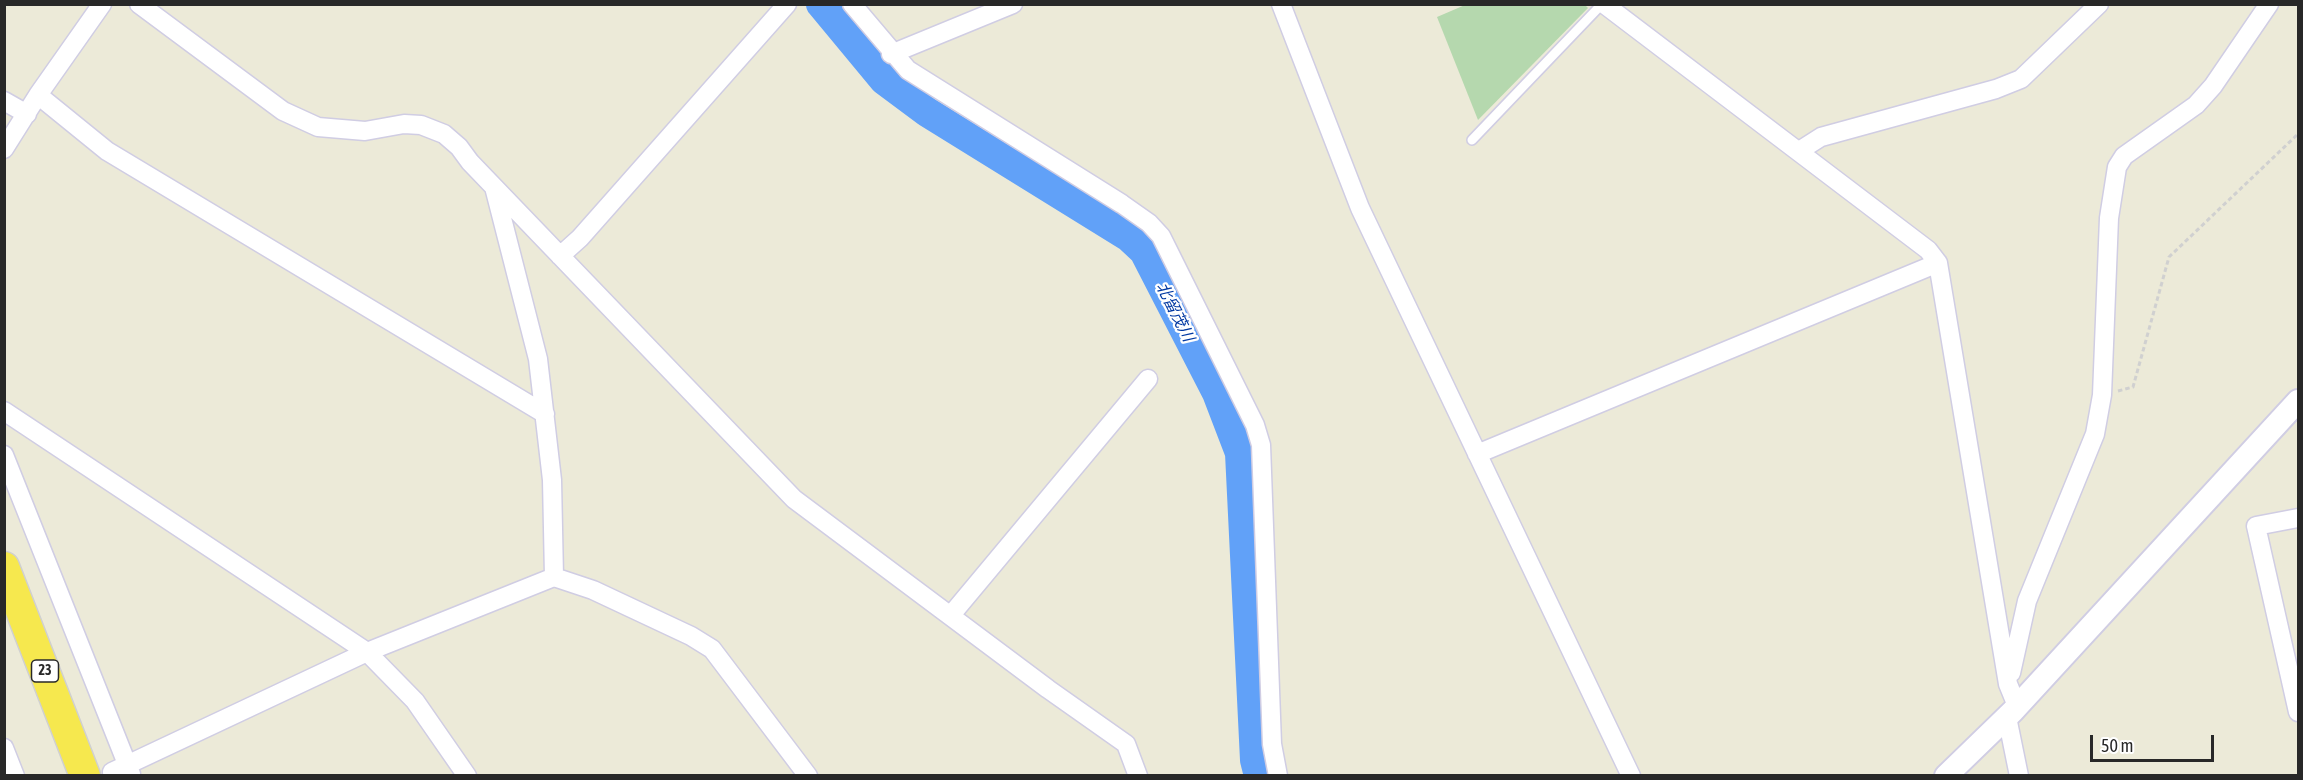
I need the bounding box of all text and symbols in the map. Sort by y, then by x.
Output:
water label: 北留茂川 [1152,279,1198,345]
road number: 23 [32,660,58,682]
scale bar [2093,723,2218,761]
text: 50 m [2101,735,2133,756]

